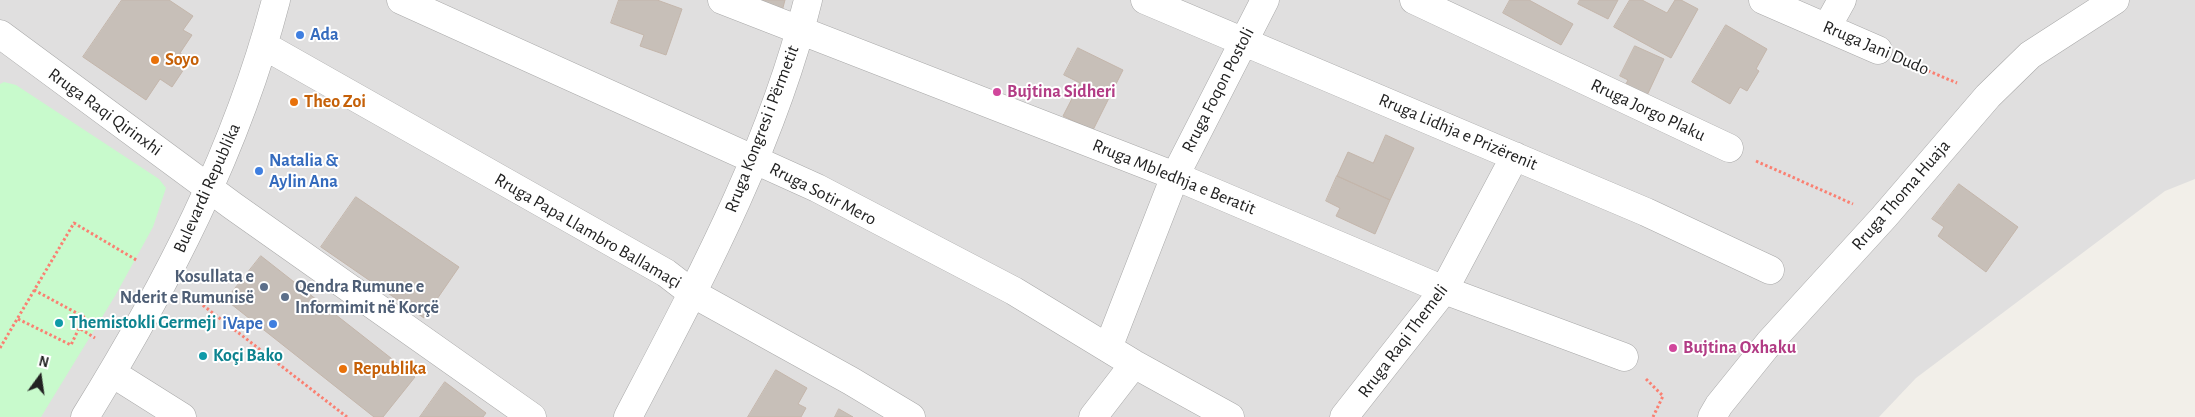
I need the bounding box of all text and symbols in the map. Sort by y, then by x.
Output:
street label: Rruga Jani Dudo [1820,16,1932,80]
place label: Ada [310,24,339,46]
street label: Rruga Foqon Postoli [1177,24,1259,156]
marker: Ada [294,29,306,41]
street label: Rruga Kongresi i Përmetit [720,42,804,216]
place label: Soyo [165,49,199,71]
marker: Soyo [149,54,161,66]
street label: Rruga Raqi Qirinxhi [44,63,166,161]
street label: Rruga Jorgo Plaku [1587,74,1709,146]
place label: Bujtina Sidheri [1007,81,1116,103]
marker: Bujtina Sidheri [991,86,1003,98]
street label: Rruga Lidhja e Prizërenit [1375,89,1541,175]
place label: Theo Zoi [304,91,366,113]
marker: Theo Zoi [288,96,300,108]
street label: Bulevardi Republika [169,120,245,256]
street label: Rruga Mbledhja e Beratit [1089,134,1259,220]
street label: Rruga Thoma Huaja [1847,135,1955,255]
place label: Natalia & Aylin Ana [269,150,338,192]
street label: Rruga Sotir Mero [766,158,880,230]
marker: Natalia & Aylin Ana [253,165,265,177]
street label: Rruga Papa Llambro Ballamaçi [491,169,685,293]
place label: Kosullata e Nderit e Rumunisë [120,266,254,308]
place label: Qendra Rumune e Informimit në Korçë [295,276,439,318]
street label: Rruga Raqi Themeli [1353,280,1453,402]
marker: Kosullata e Nderit e Rumunisë [258,281,270,293]
marker: Qendra Rumune e Informimit në Korçë [279,291,291,303]
place label: Themistokli Germeji [69,312,216,334]
place label: iVape [222,313,263,335]
marker: Themistokli Germeji [53,317,65,329]
marker: iVape [267,318,279,330]
place label: Bujtina Oxhaku [1683,337,1796,359]
marker: Bujtina Oxhaku [1667,342,1679,354]
place label: Koçi Bako [213,345,283,367]
marker: Koçi Bako [197,350,209,362]
north arrow [15,352,65,402]
text: N [37,354,50,370]
place label: Republika [353,358,426,380]
marker: Republika [337,363,349,375]

